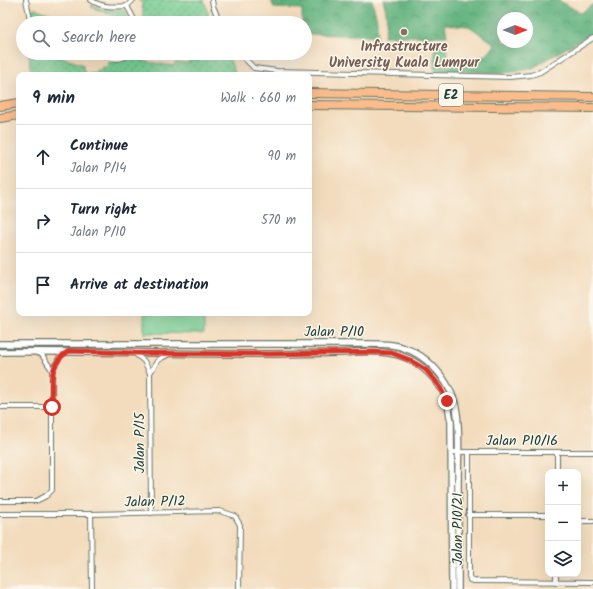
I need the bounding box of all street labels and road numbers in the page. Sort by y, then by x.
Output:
road number: E2 [439,84,463,106]
street label: Jalan P/10 [304,321,364,343]
street label: Jalan P/15 [129,411,151,473]
street label: Jalan P10/16 [486,430,558,452]
street label: Jalan P/12 [124,490,186,514]
street label: Jalan P10/21 [447,493,469,565]

